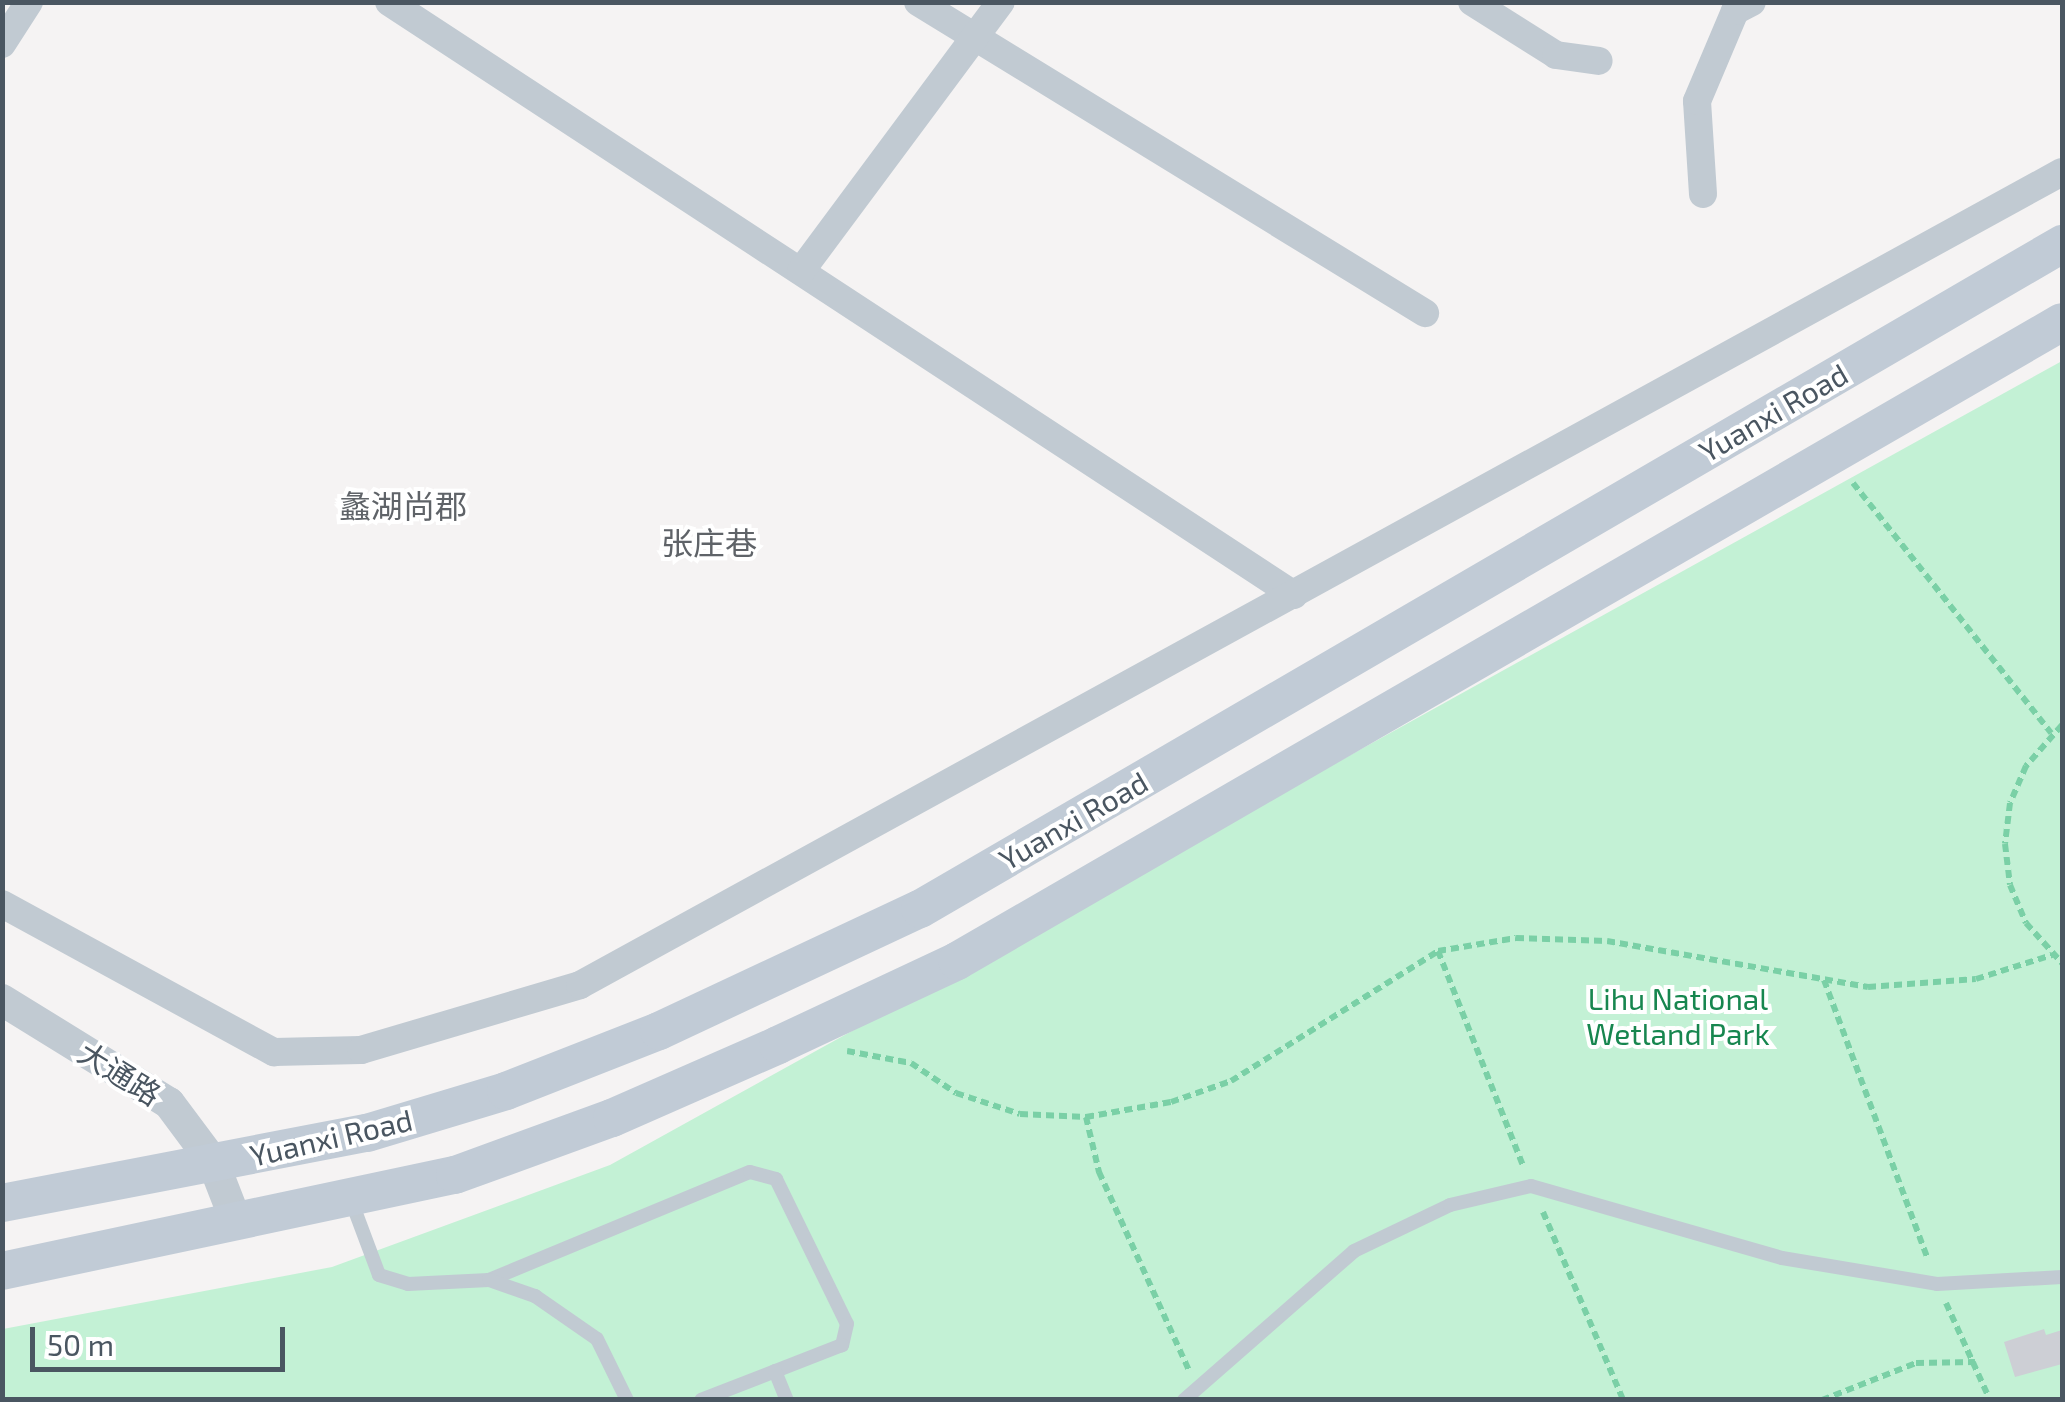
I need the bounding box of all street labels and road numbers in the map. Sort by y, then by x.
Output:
street label: Yuanxi Road [1692,355,1854,469]
street label: Yuanxi Road [992,763,1154,877]
street label: 大通路 [72,1034,168,1112]
street label: Yuanxi Road [246,1101,416,1173]

